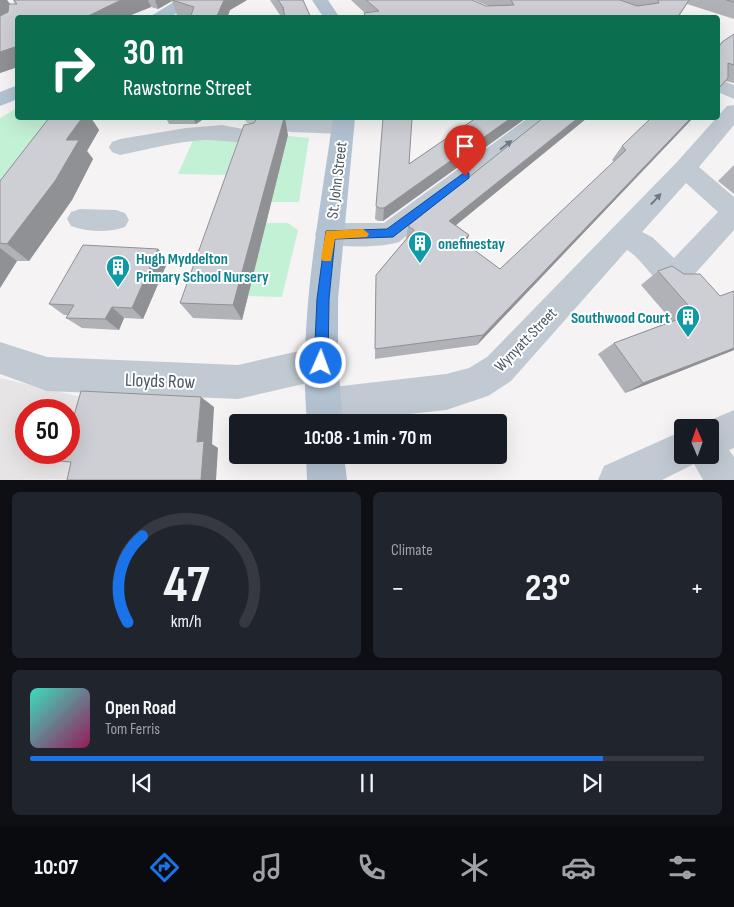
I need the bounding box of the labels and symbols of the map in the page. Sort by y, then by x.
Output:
pin [444,125,486,176]
street label: St. John Street [323,140,352,220]
one-way arrow [499,140,513,150]
one-way arrow [650,193,662,205]
building icon: onefinestay [407,230,433,264]
place label: onefinestay [438,235,505,254]
place label: Hugh Myddelton Primary School Nursery [136,250,269,287]
building icon: Hugh Myddelton Primary School Nursery [105,254,131,288]
street label: Wynyatt Street [491,304,561,376]
building icon: Southwood Court [675,304,701,338]
place label: Southwood Court [571,309,670,328]
position arrow [294,336,346,388]
street label: Lloyds Row [124,369,196,394]
speed limit sign: 50 [15,399,80,464]
north arrow [674,419,719,464]

